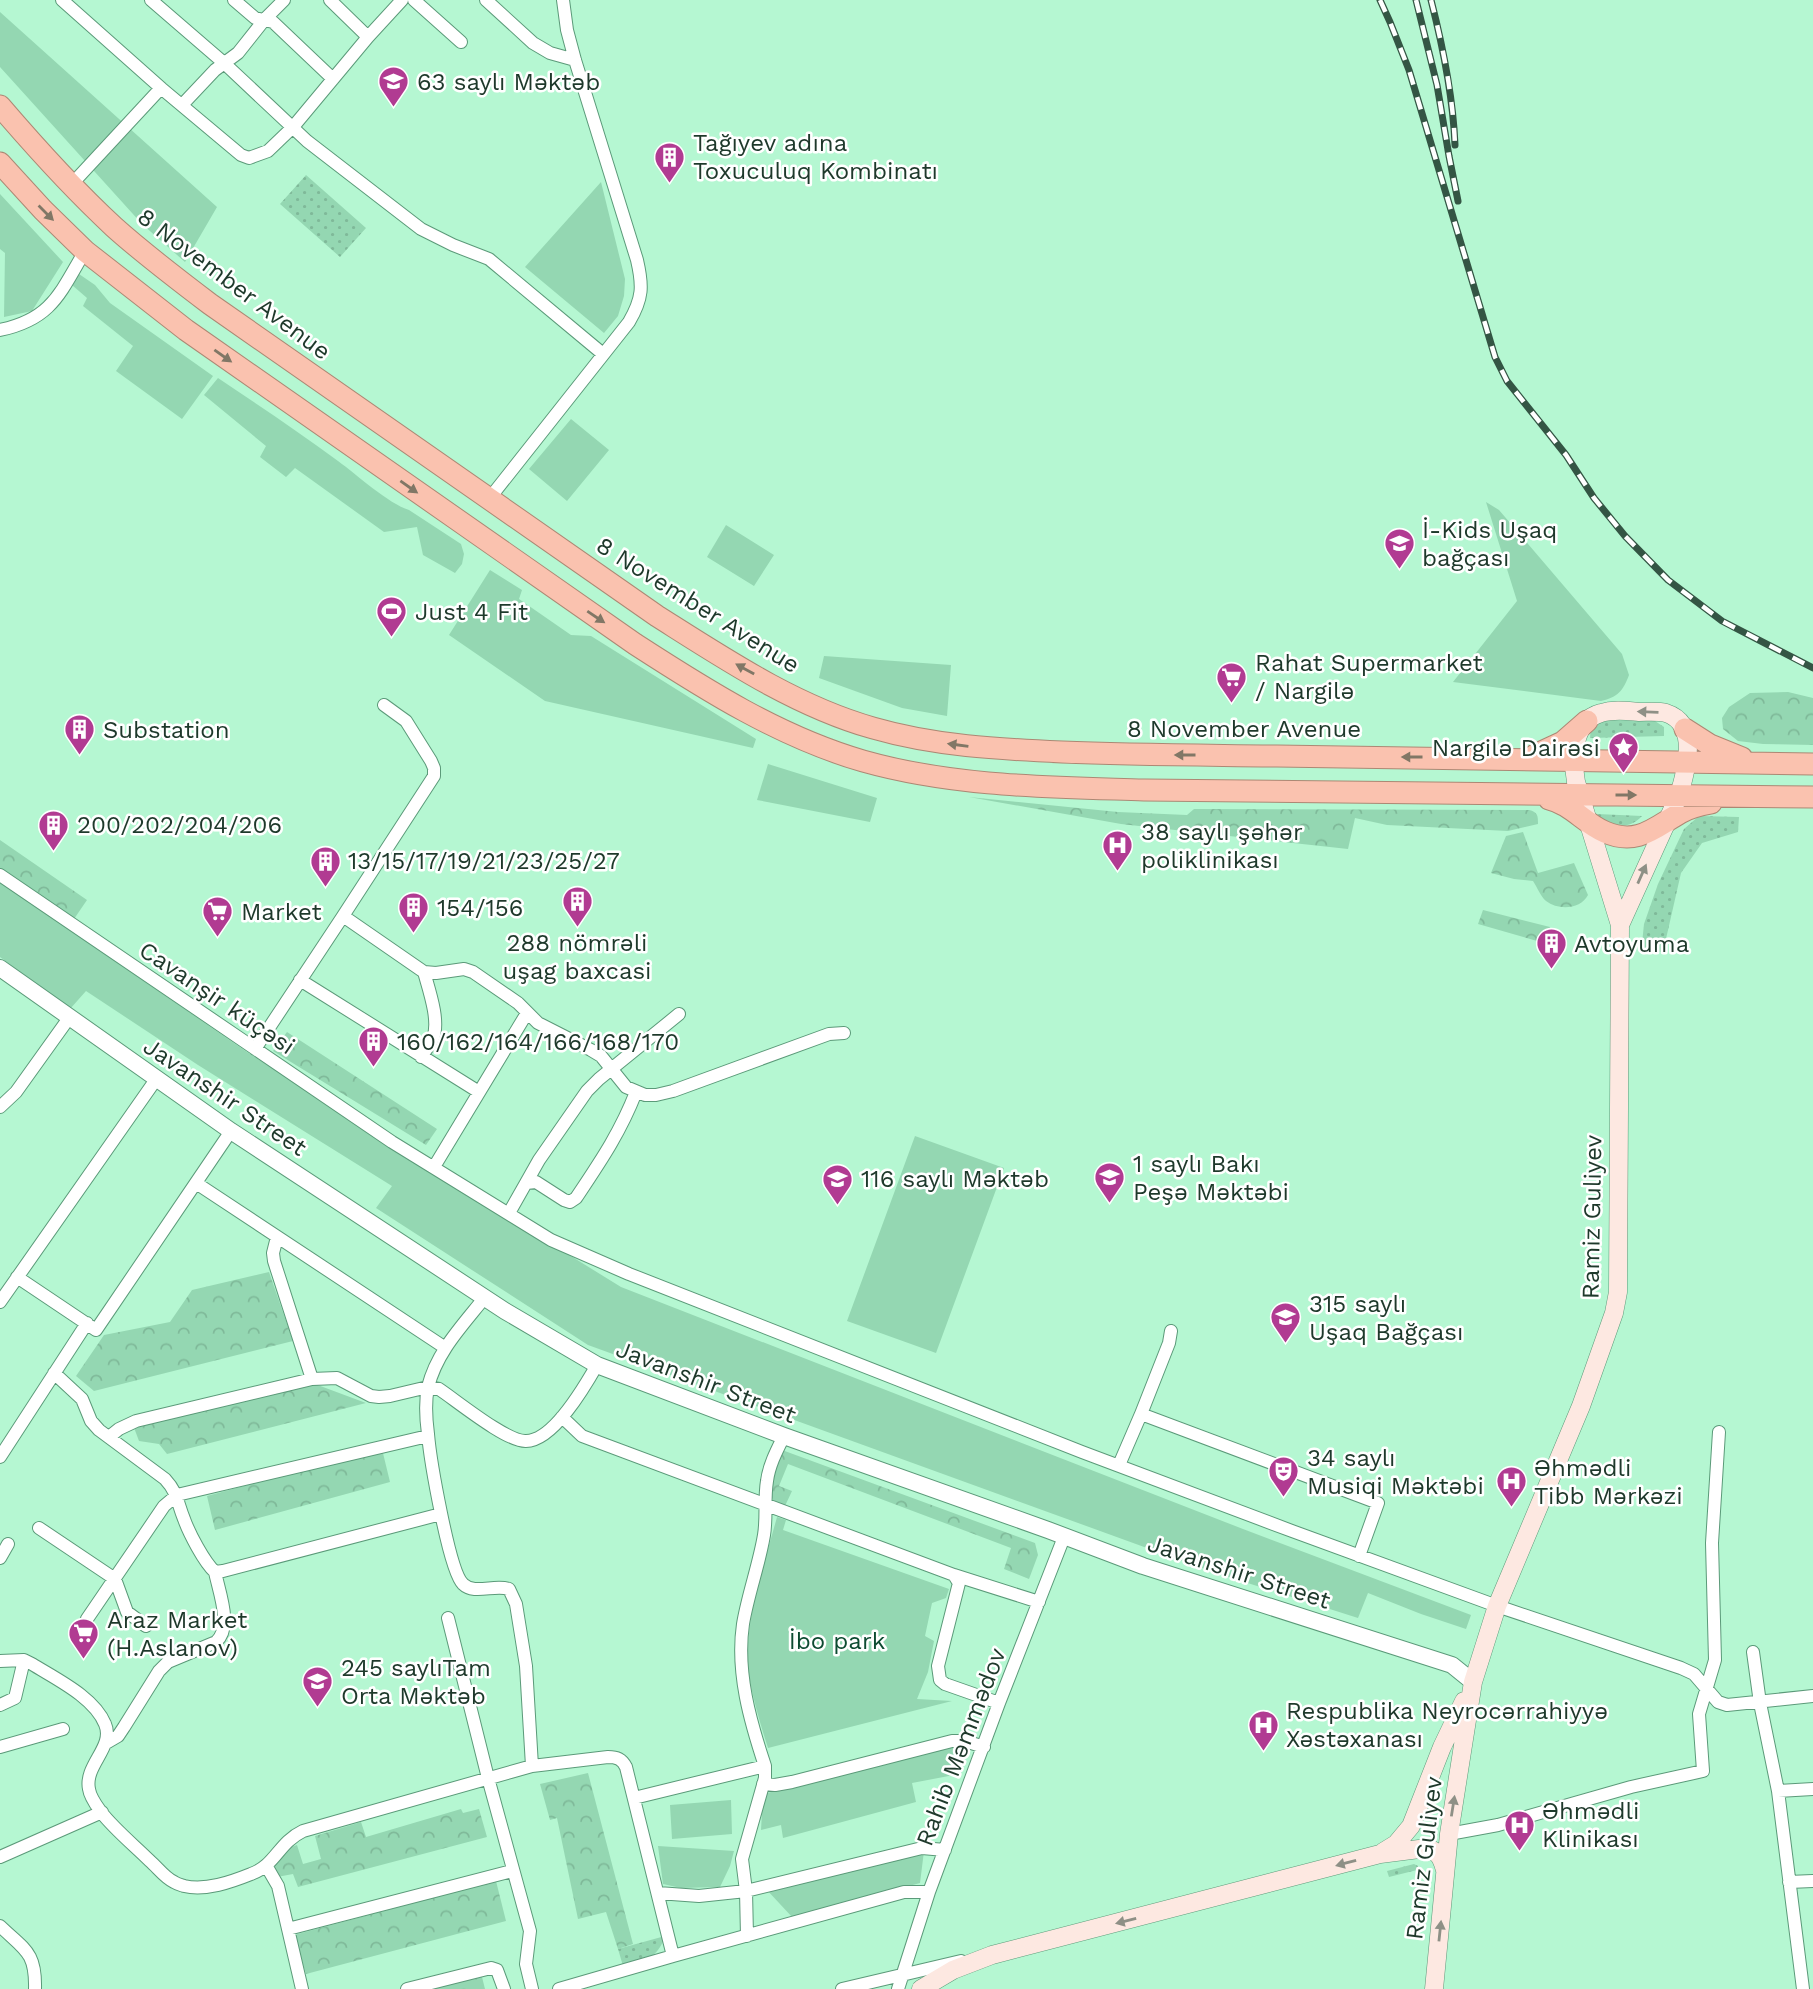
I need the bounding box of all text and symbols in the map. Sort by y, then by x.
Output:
school or university icon: 63 saylı Məktəb [377,65,411,109]
place label: 63 saylı Məktəb [417,68,600,96]
place label: Tağıyev adına Toxuculuq Kombinatı [693,129,938,185]
building icon: Tağıyev adına Toxuculuq Kombinatı [653,140,687,184]
street label: 8 November Avenue [132,202,336,366]
one-way arrow [38,204,54,221]
one-way arrow [214,349,232,363]
one-way arrow [400,480,418,494]
place label: İ-Kids Uşaq bağçası [1422,516,1557,572]
school or university icon: İ-Kids Uşaq bağçası [1382,527,1416,571]
street label: 8 November Avenue [591,531,805,679]
sports icon: Just 4 Fit [375,595,409,639]
place label: Just 4 Fit [415,598,528,626]
one-way arrow [587,610,605,624]
place label: Rahat Supermarket / Nargilə [1255,649,1482,705]
supermarket icon: Rahat Supermarket / Nargilə [1215,660,1249,704]
one-way arrow [735,663,755,675]
one-way arrow [1637,706,1659,717]
building icon: Substation [63,713,97,757]
street label: 8 November Avenue [1127,715,1361,743]
place label: Substation [103,716,230,744]
place icon: Nargilə Dairəsi [1606,731,1640,775]
place label: Nargilə Dairəsi [1432,734,1600,762]
one-way arrow [946,739,968,750]
one-way arrow [1173,749,1195,761]
one-way arrow [1401,751,1423,763]
one-way arrow [1615,789,1637,801]
building icon: 200/202/204/206 [37,808,71,852]
place label: 200/202/204/206 [77,811,282,839]
place label: 38 saylı şəhər poliklinikası [1141,818,1303,874]
hospital icon: 38 saylı şəhər poliklinikası [1101,829,1135,873]
building icon: 13/15/17/19/21/23/25/27 [308,844,342,888]
place label: 13/15/17/19/21/23/25/27 [348,847,620,875]
one-way arrow [1636,864,1648,884]
building icon: 288 nömrəli uşag baxcasi [560,884,594,928]
building icon: 154/156 [397,891,431,935]
place label: 154/156 [437,894,523,922]
supermarket icon: Market [201,895,235,939]
place label: Market [241,898,321,926]
building icon: Avtoyuma [1534,927,1568,971]
place label: 288 nömrəli uşag baxcasi [503,929,652,985]
place label: Avtoyuma [1574,930,1689,958]
street label: Cavanşir küçəsi [134,936,300,1060]
building icon: 160/162/164/166/168/170 [357,1025,391,1069]
place label: 160/162/164/166/168/170 [397,1028,679,1056]
street label: Javanshir Street [138,1032,312,1162]
street label: Ramiz Guliyev [1577,1134,1607,1299]
place label: 1 saylı Bakı Peşə Məktəbi [1133,1150,1289,1206]
school or university icon: 1 saylı Bakı Peşə Məktəbi [1093,1161,1127,1205]
school or university icon: 116 saylı Məktəb [821,1162,855,1206]
place label: 116 saylı Məktəb [861,1165,1049,1193]
place label: 315 saylı Uşaq Bağçası [1309,1290,1463,1346]
school or university icon: 315 saylı Uşaq Bağçası [1269,1301,1303,1345]
street label: Javanshir Street [612,1335,800,1429]
place label: 34 saylı Musiqi Məktəbi [1307,1444,1484,1500]
place label: Əhmədli Tibb Mərkəzi [1534,1454,1683,1510]
theatre icon: 34 saylı Musiqi Məktəbi [1267,1455,1301,1499]
hospital icon: Əhmədli Tibb Mərkəzi [1494,1465,1528,1509]
street label: Javanshir Street [1144,1529,1334,1615]
place label: Araz Market (H.Aslanov) [107,1606,247,1662]
supermarket icon: Araz Market (H.Aslanov) [67,1617,101,1661]
park label: İbo park [789,1627,886,1655]
street label: Rahib Məmmədov [910,1644,1012,1850]
place label: 245 saylıTam Orta Məktəb [341,1654,491,1710]
school or university icon: 245 saylıTam Orta Məktəb [301,1665,335,1709]
place label: Respublika Neyrocərrahiyyə Xəstəxanası [1286,1697,1608,1753]
hospital icon: Respublika Neyrocərrahiyyə Xəstəxanası [1246,1708,1280,1752]
street label: Ramiz Guliyev [1400,1774,1448,1941]
one-way arrow [1448,1795,1459,1817]
place label: Əhmədli Klinikası [1542,1797,1639,1853]
hospital icon: Əhmədli Klinikası [1502,1808,1536,1852]
one-way arrow [1335,1858,1357,1869]
one-way arrow [1115,1916,1137,1927]
one-way arrow [1435,1920,1446,1942]

